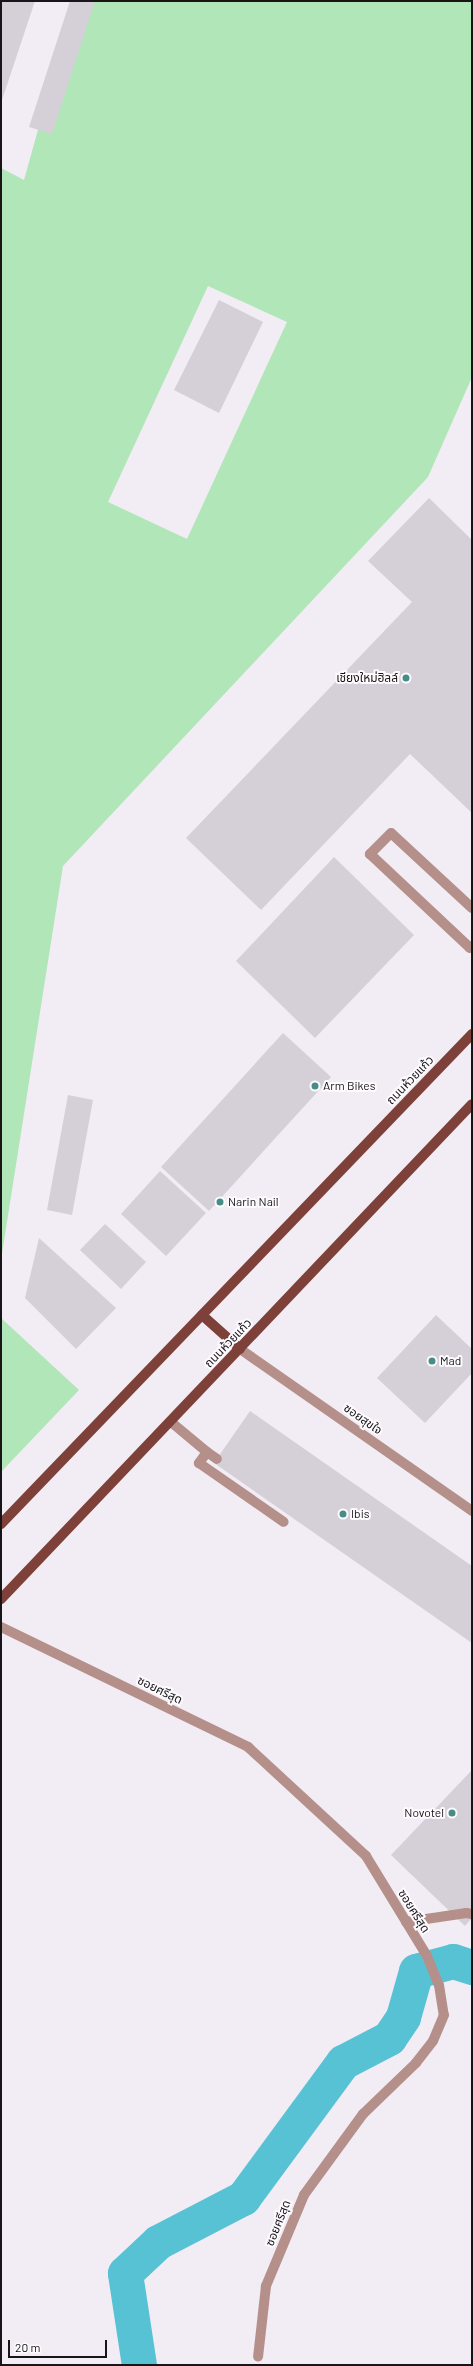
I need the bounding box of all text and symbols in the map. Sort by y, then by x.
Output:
place label: เชียงใหม่ฮิลล์ [336,671,398,685]
marker: เชียงใหม่ฮิลล์ [401,673,411,683]
street label: ถนนห้วยแก้ว [383,1053,437,1107]
place label: Arm Bikes [323,1079,375,1093]
marker: Arm Bikes [310,1081,320,1091]
place label: Narin Nail [228,1195,279,1209]
marker: Narin Nail [215,1197,225,1207]
street label: ถนนห้วยแก้ว [201,1316,255,1370]
place label: Mad [440,1354,461,1368]
marker: Mad [427,1356,437,1366]
street label: ซอยสุขใจ [341,1401,385,1437]
place label: Ibis [351,1507,369,1521]
marker: Ibis [338,1509,348,1519]
street label: ซอยศรีสุด [135,1673,185,1707]
place label: Novotel [404,1806,444,1820]
marker: Novotel [447,1808,457,1818]
street label: ซอยศรีสุด [395,1887,433,1935]
street label: ซอยศรีสุด [262,2198,294,2248]
scale bar [10,2332,109,2358]
text: 20 m [15,2340,41,2354]

